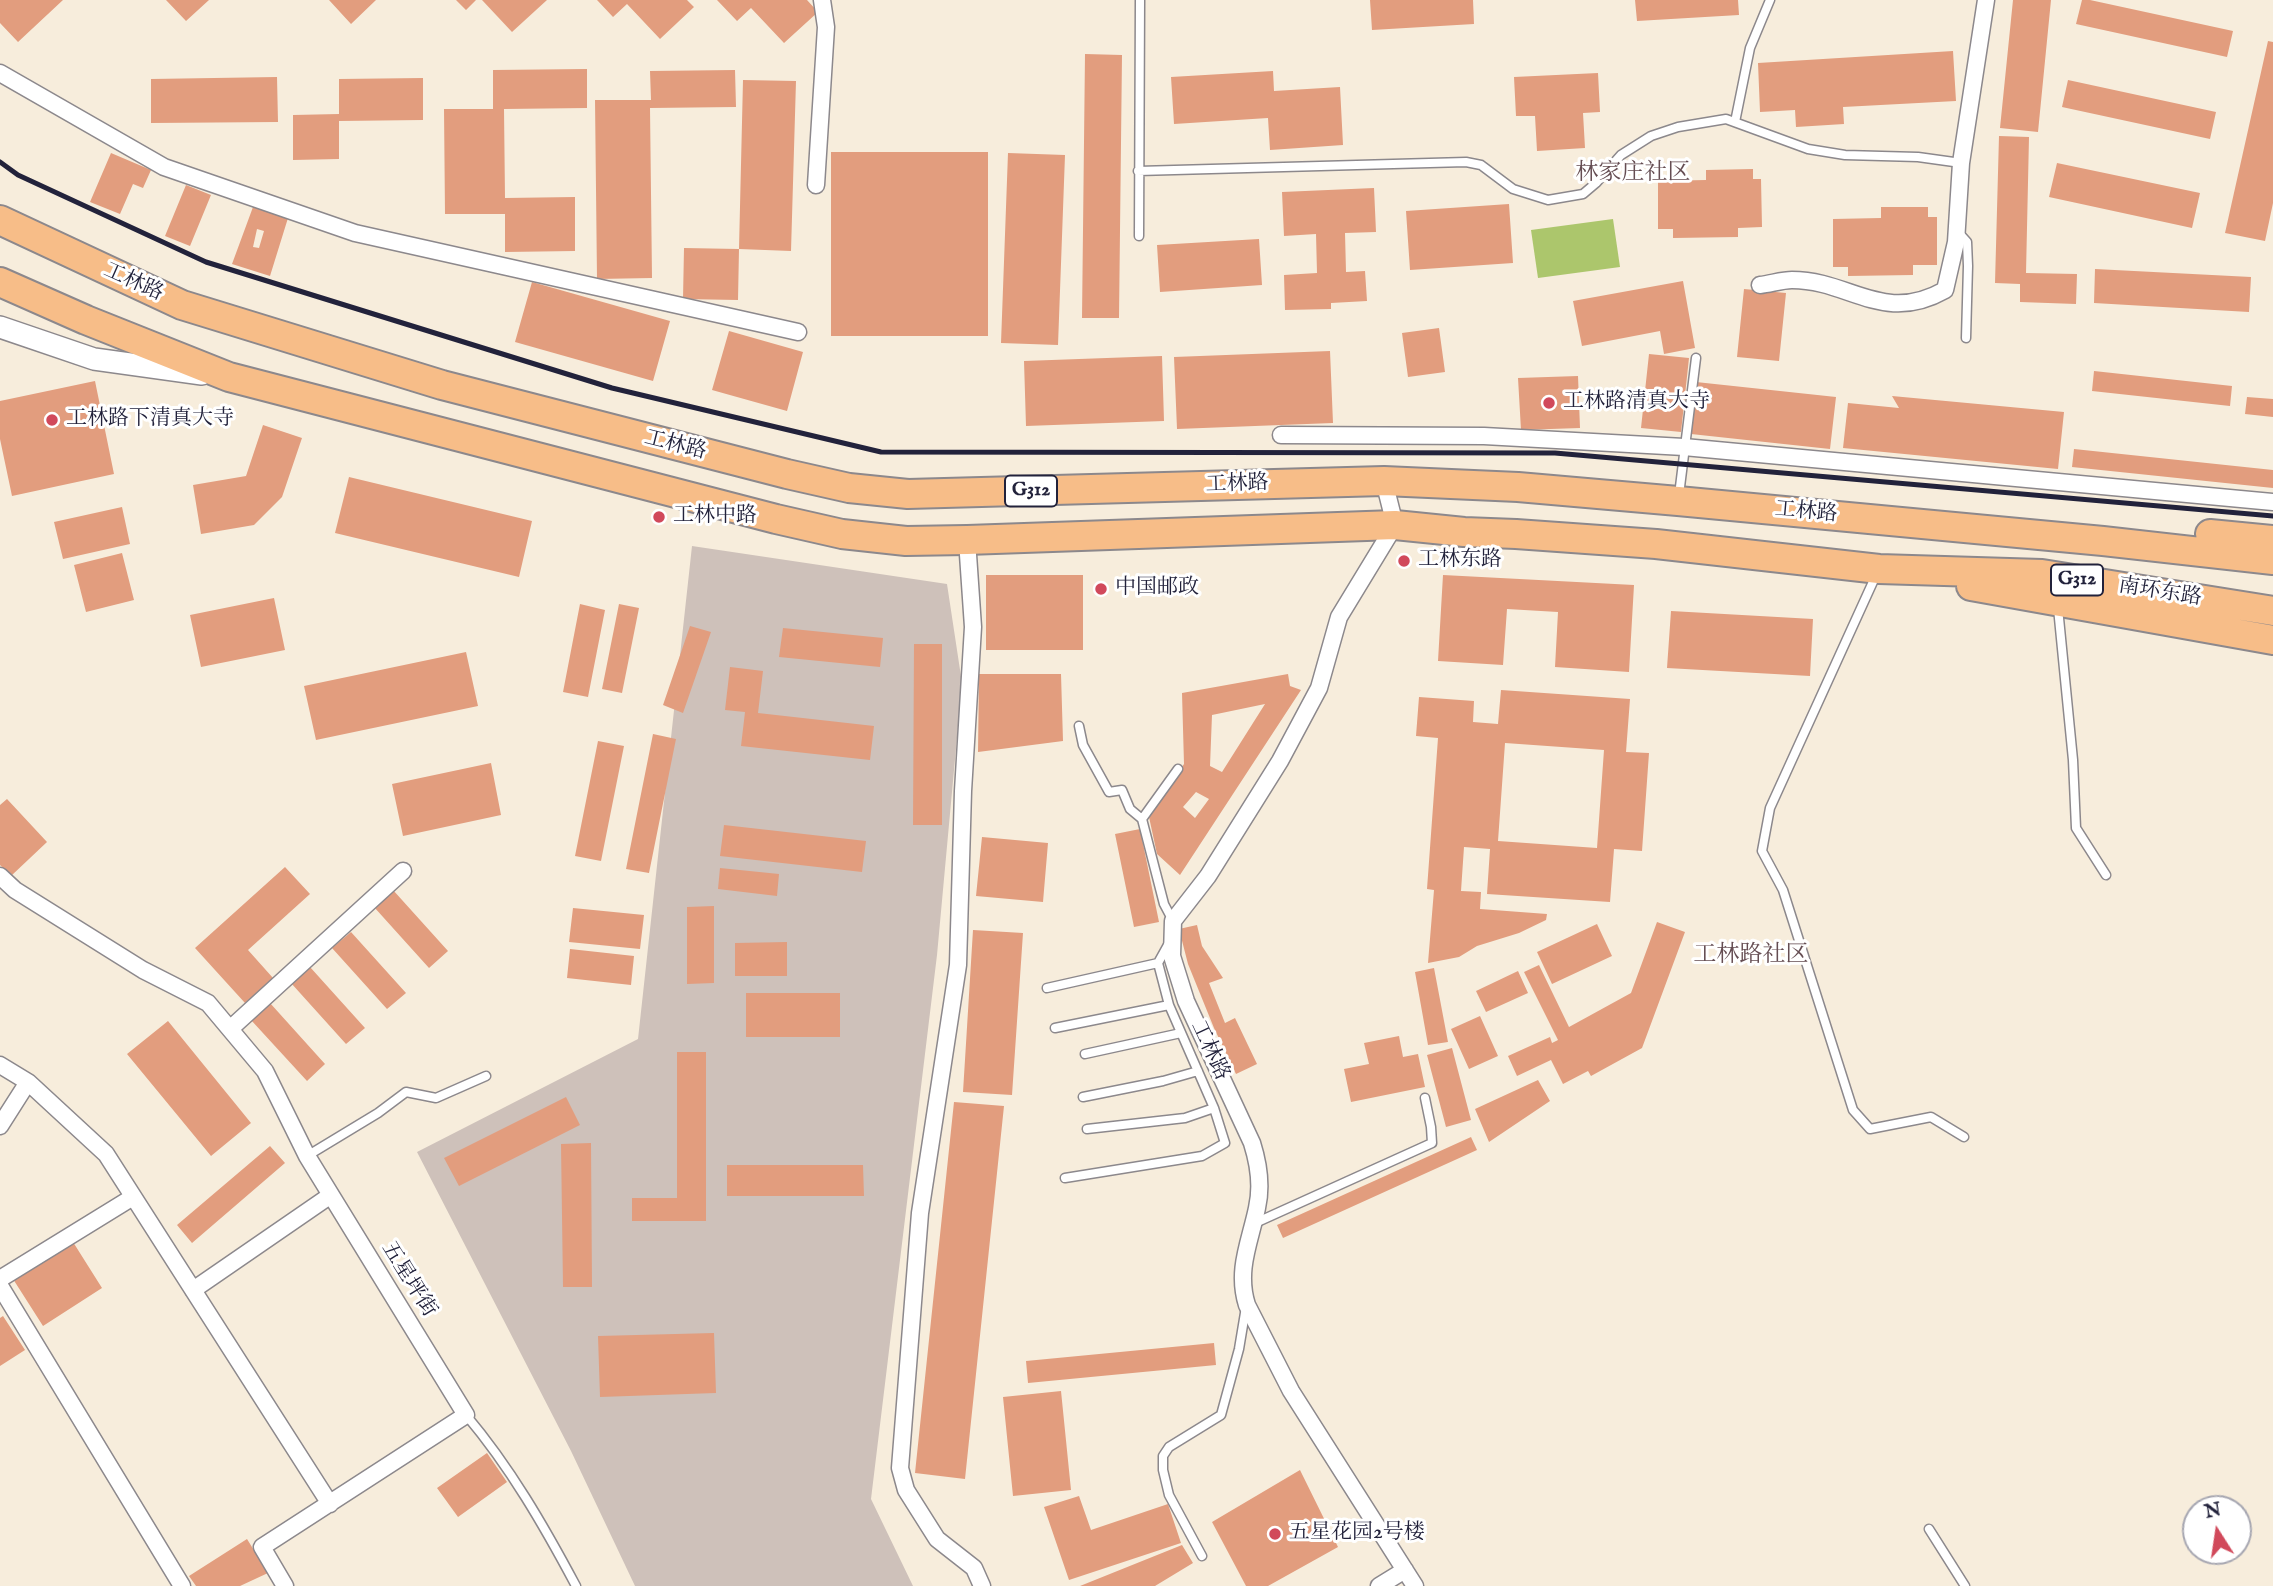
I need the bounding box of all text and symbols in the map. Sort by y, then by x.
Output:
district label: 林家庄社区 [1576,160,1690,188]
street label: 工林路 [99,259,167,307]
place label: 工林路清真大寺 [1563,390,1710,416]
marker: 工林路清真大寺 [1541,395,1557,411]
place label: 工林路下清真大寺 [66,407,234,433]
marker: 工林路下清真大寺 [44,412,60,428]
street label: 工林路 [641,426,709,466]
street label: 工林路 [1205,471,1269,499]
road number: G312 [1005,476,1057,506]
street label: 工林路 [1774,498,1838,528]
place label: 工林中路 [673,504,757,530]
marker: 工林中路 [651,509,667,525]
place label: 工林东路 [1418,548,1502,574]
marker: 工林东路 [1396,553,1412,569]
road number: G312 [2051,565,2103,596]
street label: 南环东路 [2117,574,2203,612]
place label: 中国邮政 [1115,576,1199,602]
marker: 中国邮政 [1093,581,1109,597]
district label: 工林路社区 [1694,942,1808,970]
street label: 工林路 [1184,1017,1234,1085]
street label: 五星坪街 [375,1238,441,1322]
north arrow [2182,1495,2252,1565]
text: N [2203,1498,2224,1525]
place label: 五星花园2号楼 [1289,1521,1425,1547]
marker: 五星花园2号楼 [1267,1526,1283,1542]

